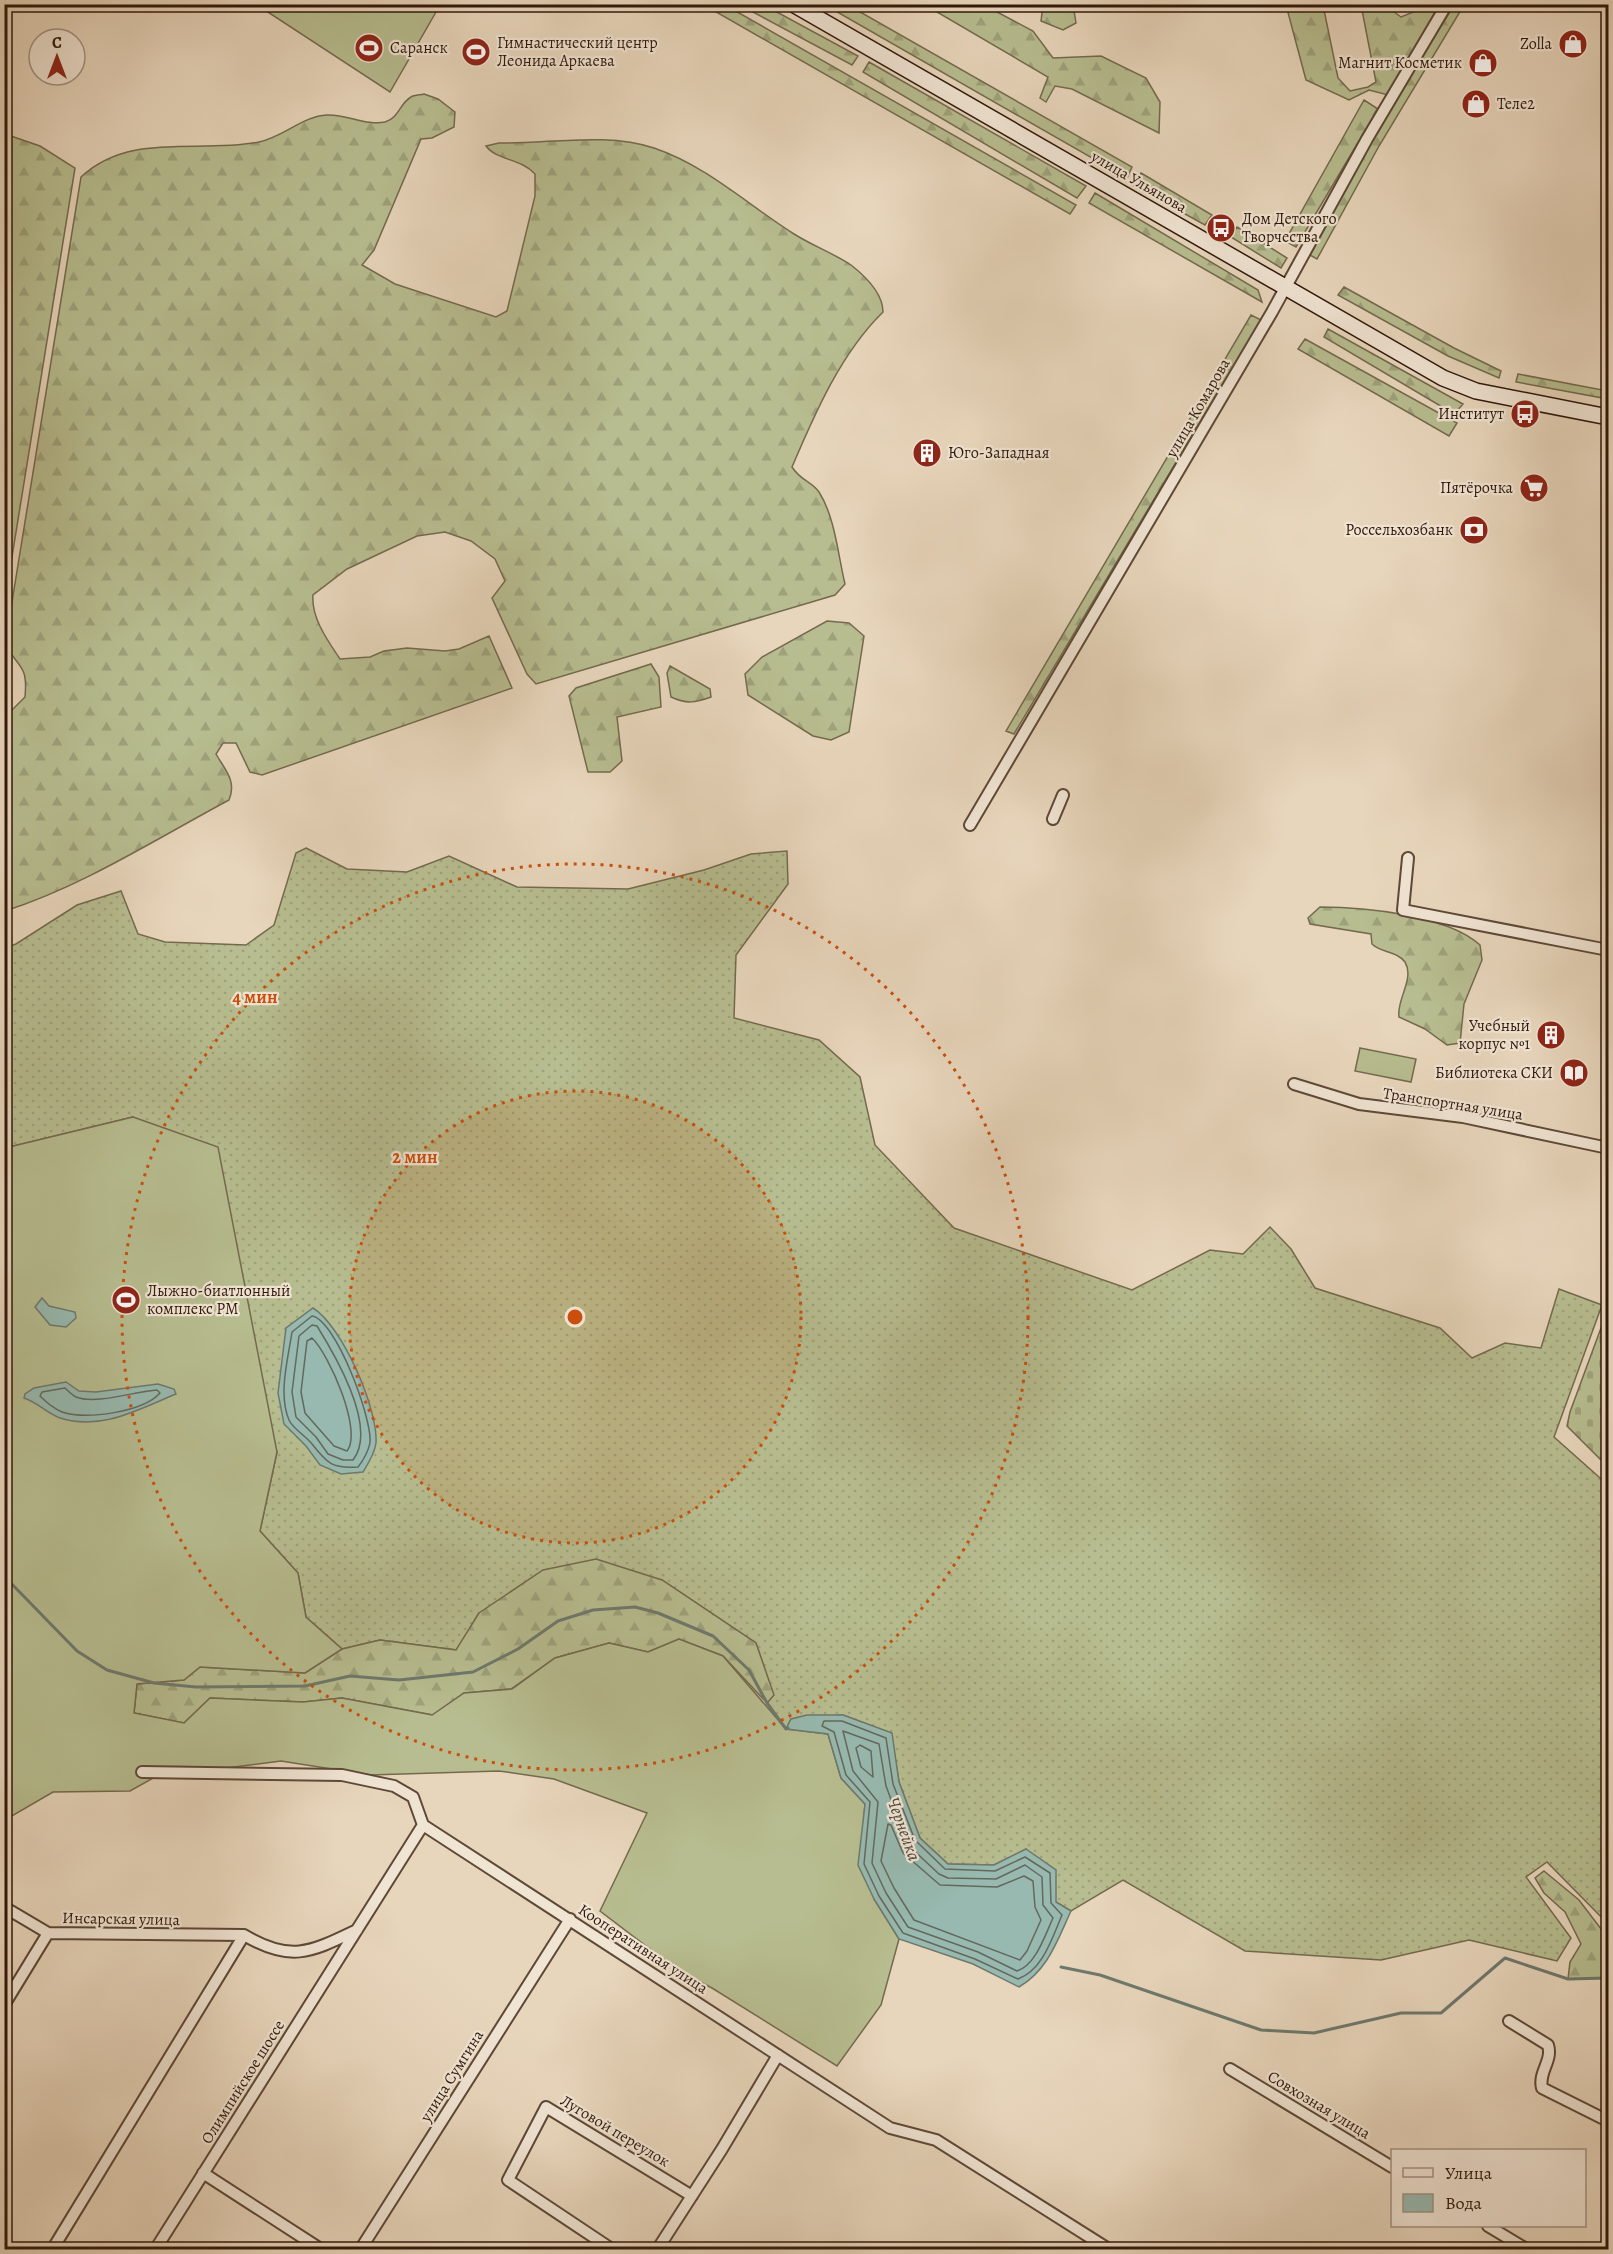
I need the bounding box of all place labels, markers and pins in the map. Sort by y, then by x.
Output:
shop icon: Zolla [1557,28,1589,60]
sports icon: Саранск [353,32,385,64]
place label: Гимнастический центр Леонида Аркаева [497,32,658,72]
place label: Zolla [1520,33,1553,55]
sports icon: Гимнастический центр Леонида Аркаева [460,36,492,68]
place label: Саранск [390,37,448,59]
shop icon: Магнит Косметик [1467,47,1499,79]
place label: Магнит Косметик [1338,52,1462,74]
shop icon: Теле2 [1460,88,1492,120]
place label: Теле2 [1497,93,1535,115]
place label: Дом Детского Творчества [1242,208,1337,248]
bus stop icon: Дом Детского Творчества [1205,212,1237,244]
bus stop icon: Институт [1509,398,1541,430]
place label: Институт [1438,403,1504,425]
building icon: Юго-Западная [911,437,943,469]
place label: Юго-Западная [948,442,1050,464]
supermarket icon: Пятёрочка [1518,472,1550,504]
place label: Пятёрочка [1440,477,1514,499]
bank icon: Россельхозбанк [1458,514,1490,546]
place label: Россельхозбанк [1345,519,1453,541]
place label: Учебный корпус №1 [1459,1015,1531,1055]
building icon: Учебный корпус №1 [1535,1019,1567,1051]
library icon: Библиотека СКИ [1558,1057,1590,1089]
place label: Библиотека СКИ [1435,1062,1553,1084]
place label: Лыжно-биатлонный комплекс РМ [147,1280,290,1320]
sports icon: Лыжно-биатлонный комплекс РМ [110,1284,142,1316]
centre of rings [565,1307,585,1327]

